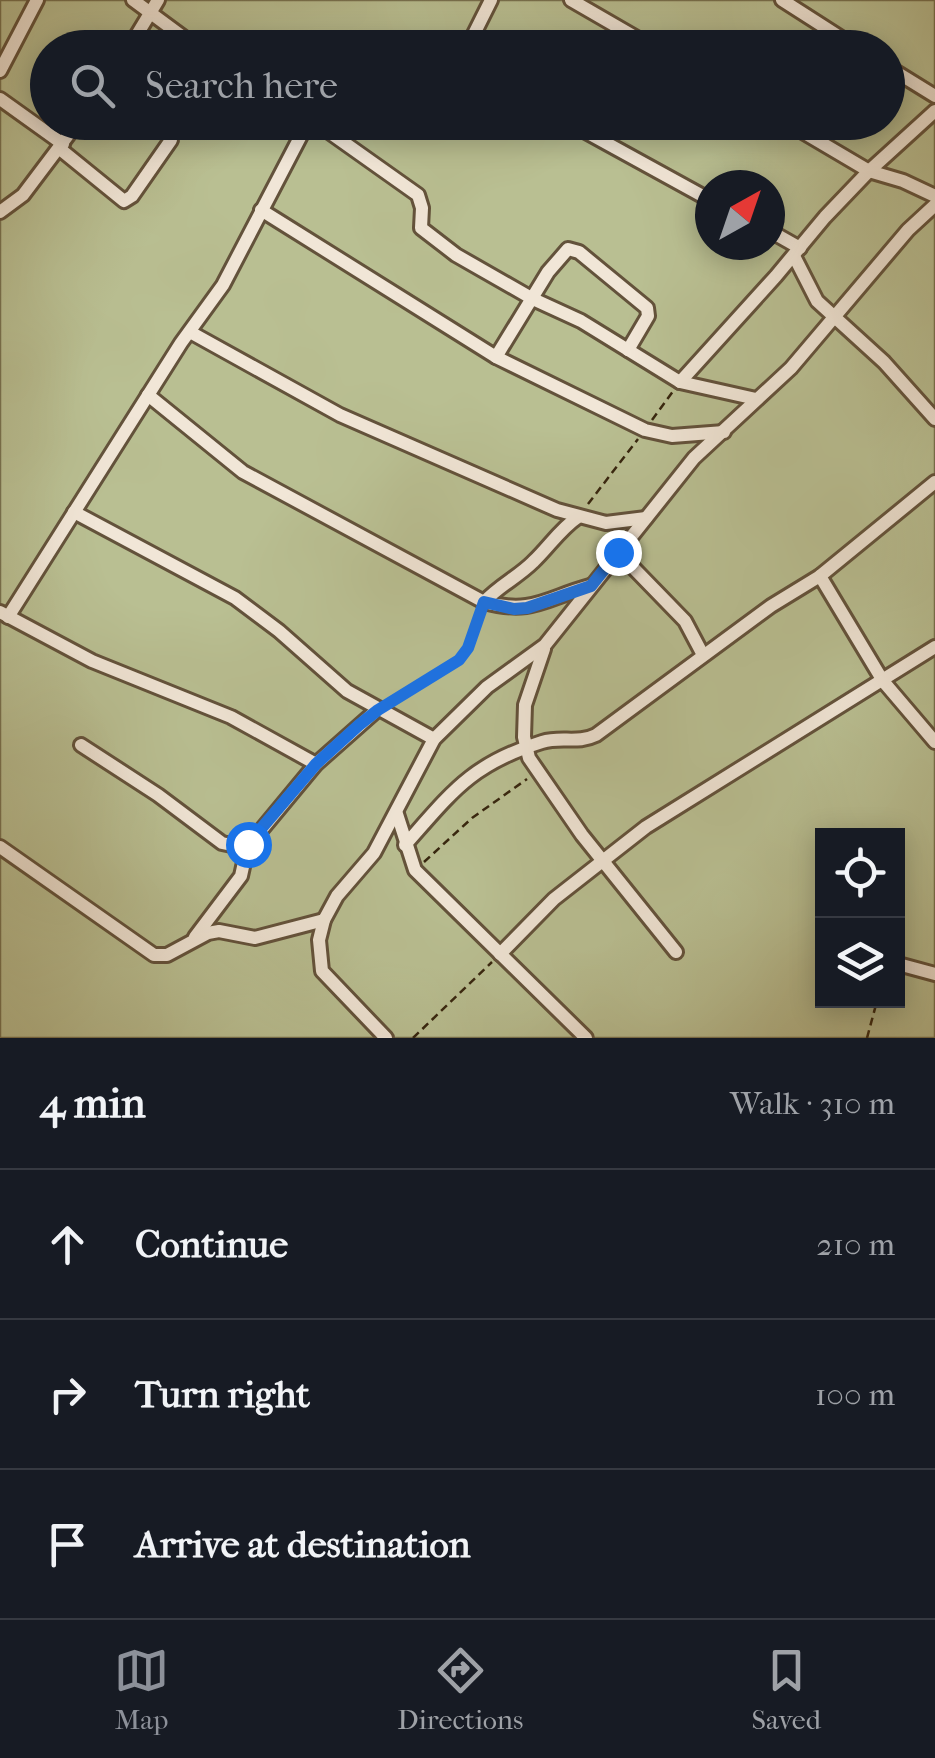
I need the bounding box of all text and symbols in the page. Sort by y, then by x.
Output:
search box [30,30,905,140]
icon: search [65,58,120,113]
text: Search here [145,63,338,108]
north arrow [695,170,785,260]
route end [596,530,642,576]
route start [226,822,272,868]
map controls [815,828,905,1008]
button: locate [815,828,905,918]
button: layers [815,918,905,1008]
text: 4 min [40,1079,146,1128]
text: Walk · 310 m [730,1085,895,1122]
icon: ahead [40,1217,95,1272]
text: Continue [135,1222,288,1267]
text: 210 m [816,1226,895,1263]
icon: right [40,1367,95,1422]
text: Turn right [135,1372,310,1417]
text: 100 m [815,1376,895,1413]
icon: arrive [40,1517,95,1572]
text: Arrive at destination [135,1522,471,1567]
tab: Map [114,1643,169,1736]
tab: Directions [397,1643,523,1736]
tab: Saved [751,1643,821,1736]

